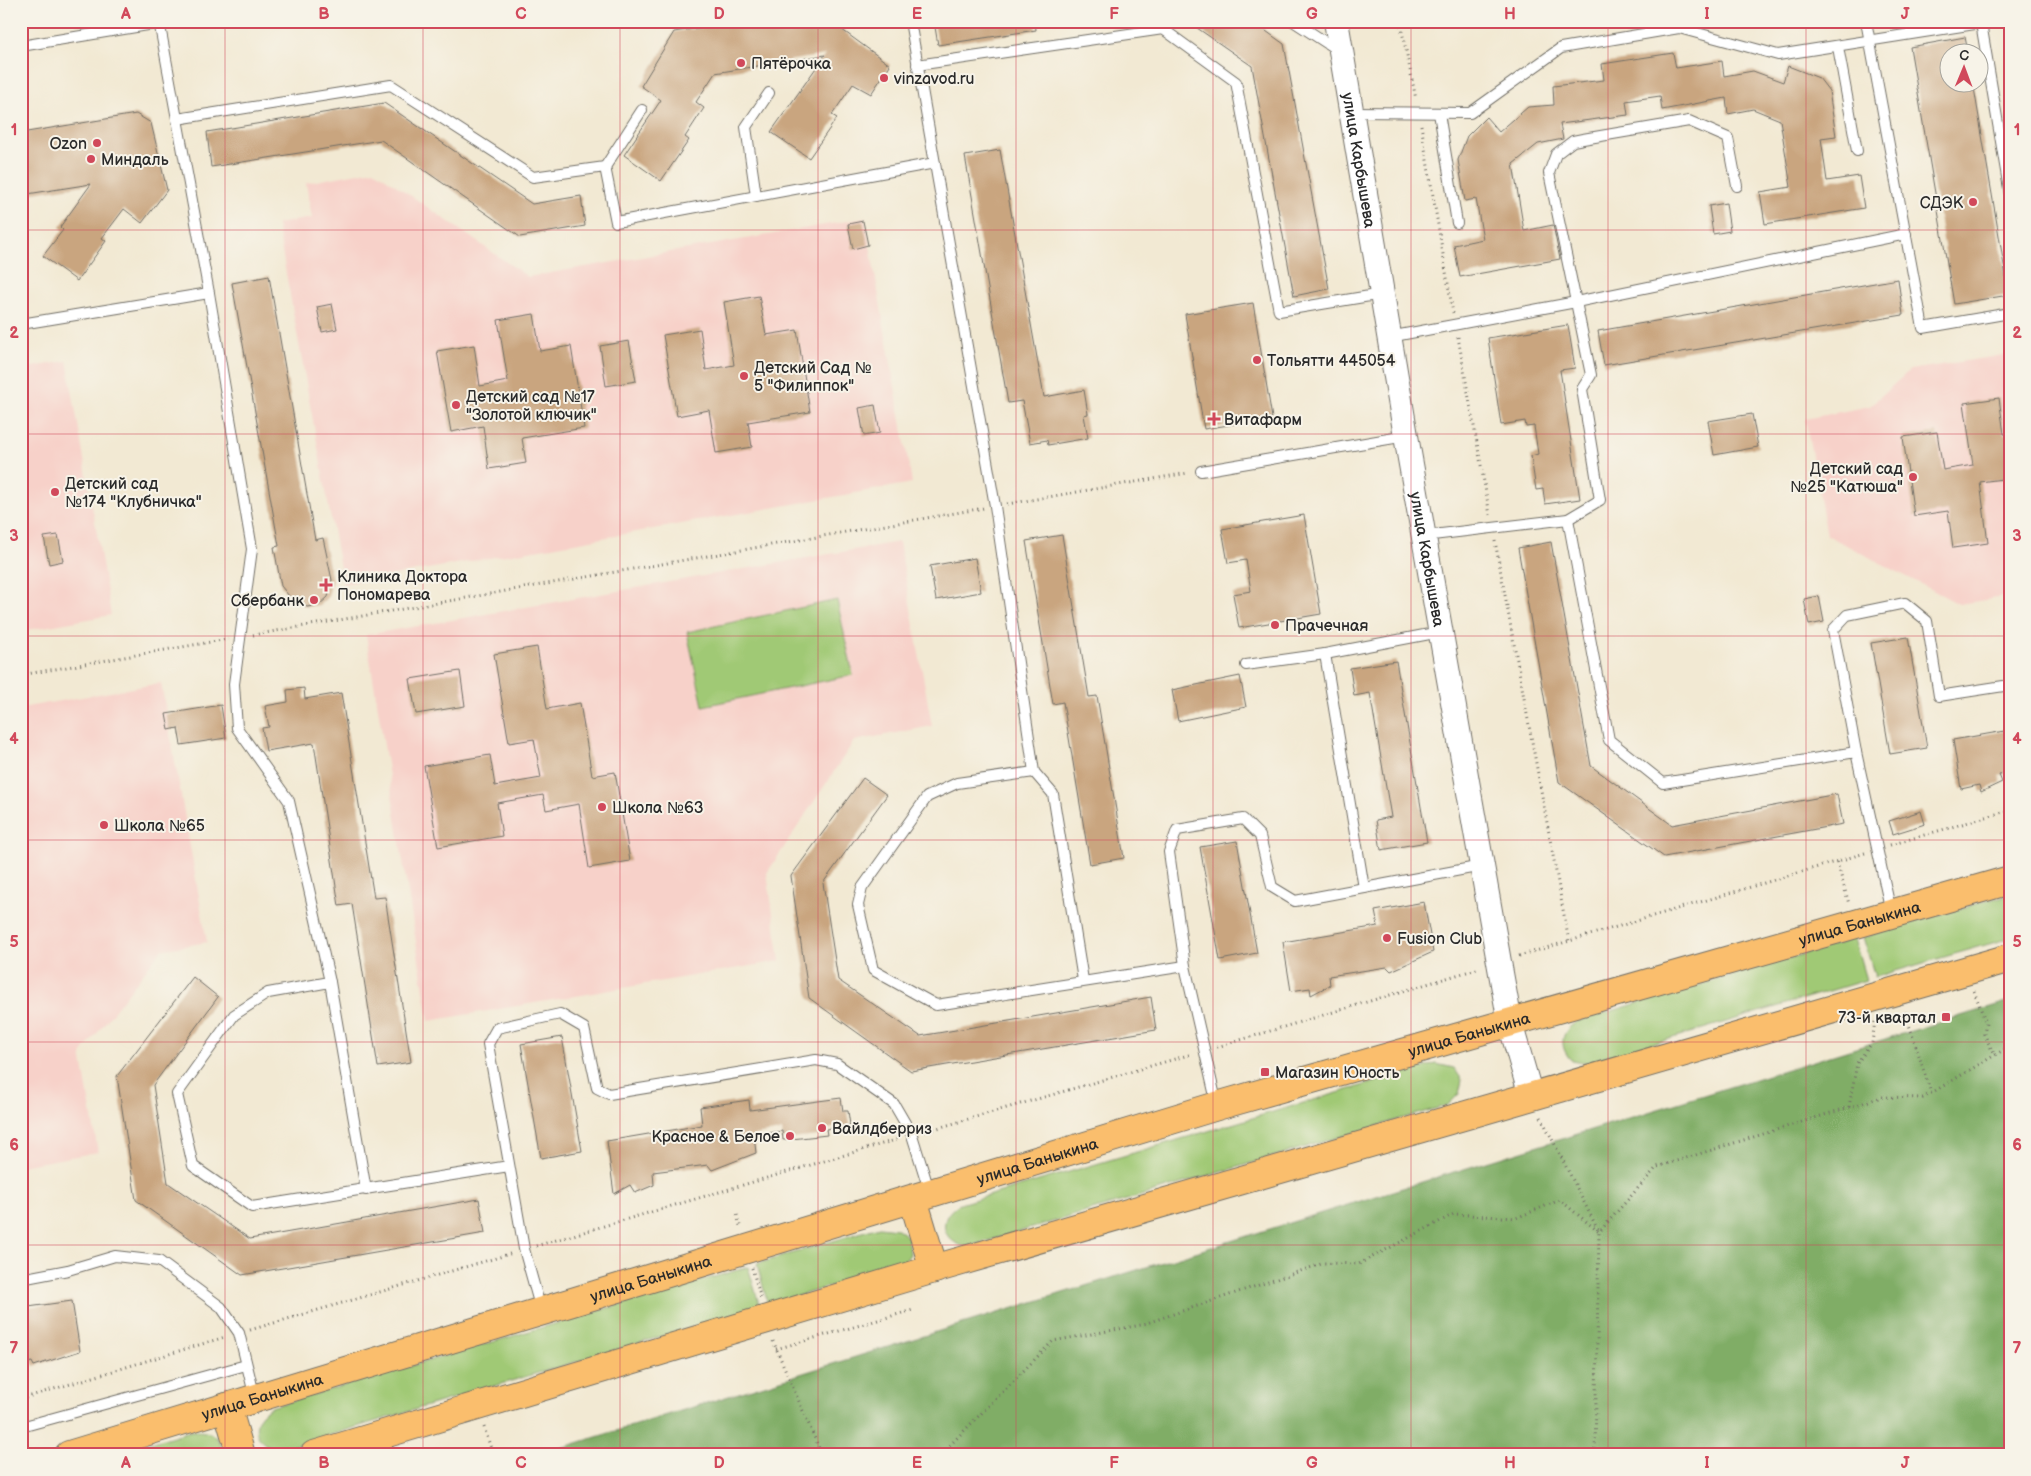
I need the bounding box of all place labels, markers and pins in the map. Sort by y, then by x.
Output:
place label: Пятёрочка [751,55,832,74]
marker: Пятёрочка [735,57,747,69]
place label: vinzavod.ru [893,70,975,89]
marker: vinzavod.ru [878,72,890,84]
place label: Ozon [49,135,87,154]
marker: Ozon [91,137,103,149]
place label: Миндаль [101,151,169,170]
marker: Миндаль [85,153,97,165]
place label: СДЭК [1920,194,1964,213]
marker: СДЭК [1967,196,1979,208]
place label: Тольятти 445054 [1267,352,1396,371]
marker: Тольятти 445054 [1251,354,1263,366]
place label: Детский Сад № 5 "Филиппок" [754,359,872,396]
marker: Детский Сад № 5 "Филиппок" [738,370,750,382]
place label: Детский сад №17 "Золотой ключик" [466,388,597,425]
marker: Детский сад №17 "Золотой ключик" [450,399,462,411]
place label: Витафарм [1224,411,1302,430]
marker: Витафарм [1208,413,1220,425]
place label: Детский сад №25 "Катюша" [1790,460,1903,497]
marker: Детский сад №25 "Катюша" [1907,471,1919,483]
place label: Детский сад №174 "Клубничка" [65,475,202,512]
marker: Детский сад №174 "Клубничка" [49,486,61,498]
place label: Клиника Доктора Пономарева [337,568,468,605]
marker: Клиника Доктора Пономарева [319,578,333,592]
place label: Сбербанк [231,592,304,611]
marker: Сбербанк [308,594,320,606]
place label: Прачечная [1285,617,1368,636]
marker: Прачечная [1269,619,1281,631]
place label: Школа №63 [612,799,704,818]
marker: Школа №63 [596,801,608,813]
place label: Школа №65 [114,817,205,836]
marker: Школа №65 [98,819,110,831]
place label: Fusion Club [1397,930,1482,949]
marker: Fusion Club [1381,932,1393,944]
place label: 73-й квартал [1838,1009,1936,1028]
marker: 73-й квартал [1940,1011,1952,1023]
place label: Магазин Юность [1275,1064,1400,1083]
marker: Магазин Юность [1259,1066,1271,1078]
place label: Вайлдберриз [832,1120,932,1139]
marker: Вайлдберриз [816,1122,828,1134]
place label: Красное & Белое [651,1128,780,1147]
marker: Красное & Белое [784,1130,796,1142]

